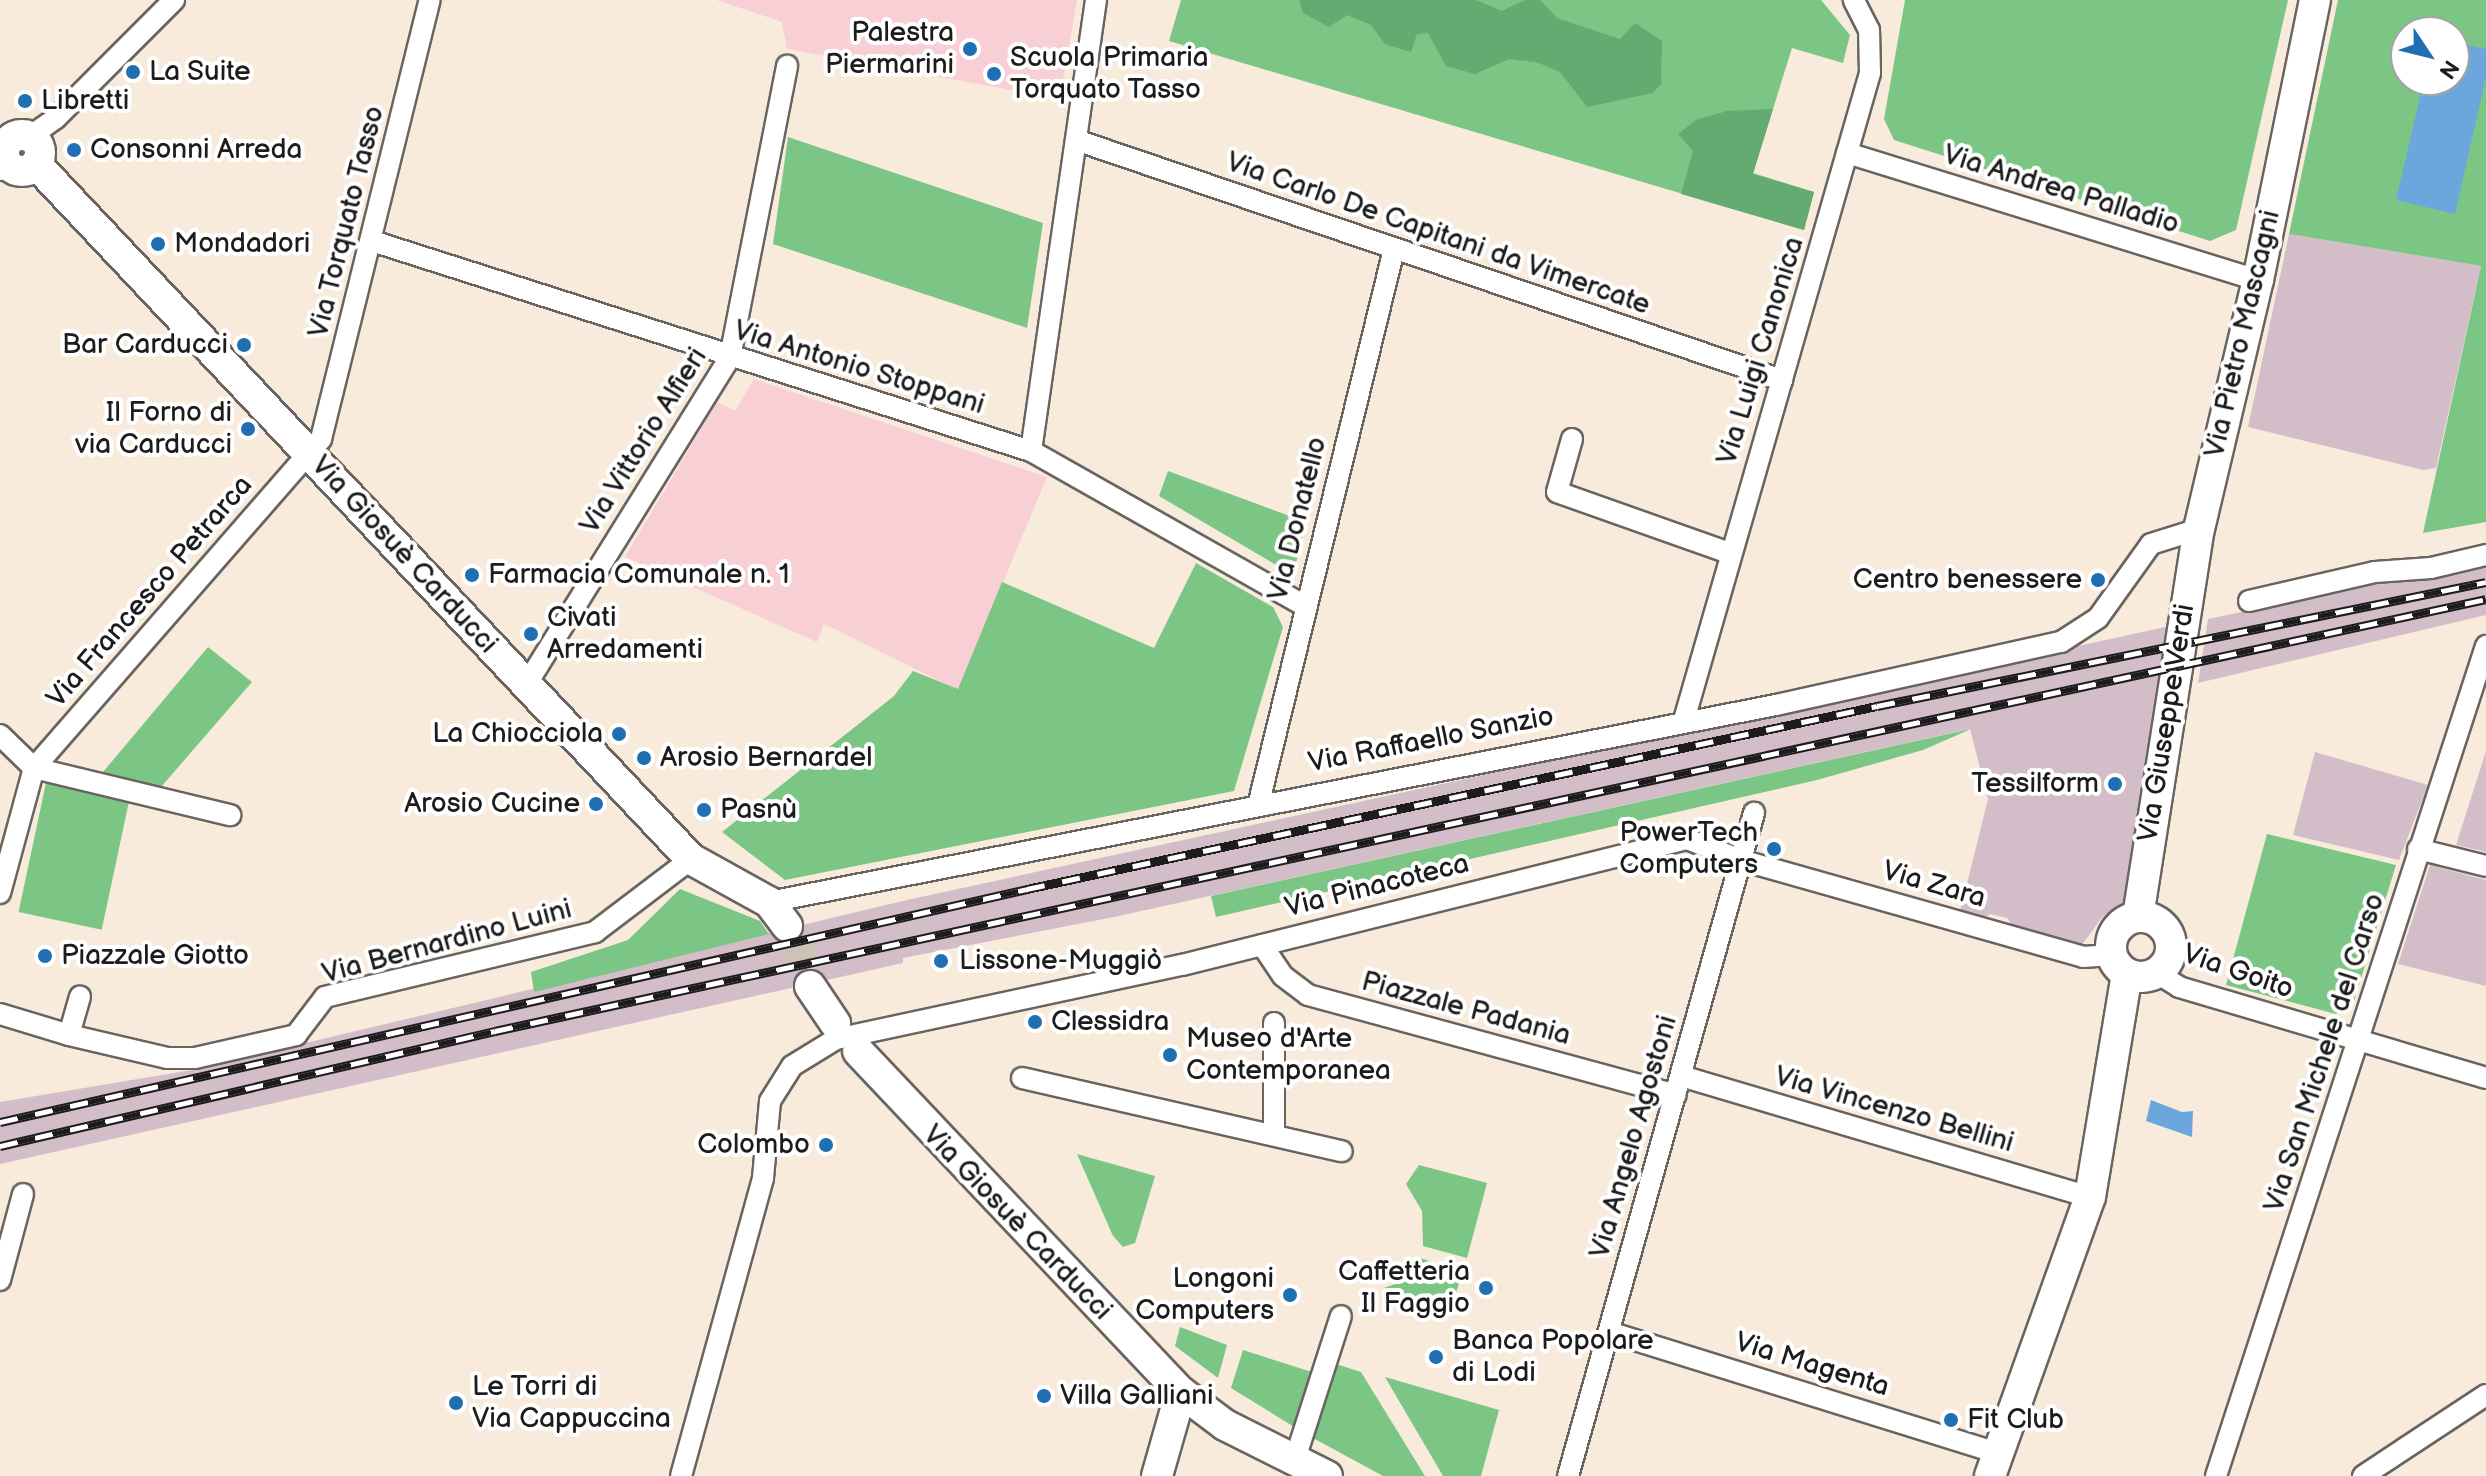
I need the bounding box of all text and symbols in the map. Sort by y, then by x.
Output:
place label: Palestra Piermarini [825,16,954,82]
north arrow [2390,16,2470,96]
marker: Palestra Piermarini [961,40,979,58]
place label: Scuola Primaria Torquato Tasso [1010,41,1209,107]
text: N [2433,54,2464,83]
place label: La Suite [149,55,251,89]
marker: La Suite [124,63,142,81]
marker: Scuola Primaria Torquato Tasso [985,65,1003,83]
place label: Libretti [41,84,129,118]
marker: Libretti [16,92,34,110]
street label: Via Torquato Tasso [302,102,392,342]
place label: Consonni Arreda [90,133,302,167]
street label: Via Andrea Palladio [1939,138,2183,242]
marker: Consonni Arreda [65,141,83,159]
street label: Via Carlo De Capitani da Vimercate [1221,145,1655,323]
street label: Via Pietro Mascagni [2198,207,2288,461]
place label: Mondadori [174,227,310,261]
street label: Via Luigi Canonica [1710,233,1812,469]
marker: Mondadori [149,235,167,253]
street label: Via Antonio Stoppani [729,314,989,422]
place label: Bar Carducci [62,328,228,362]
marker: Bar Carducci [235,336,253,354]
street label: Via Vittorio Alfieri [573,341,715,541]
place label: Il Forno di via Carducci [75,396,232,462]
marker: Il Forno di via Carducci [239,420,257,438]
street label: Via Donatello [1261,434,1335,604]
street label: Via Giosuè Carducci [304,449,504,661]
street label: Via Francesco Petrarca [40,469,260,715]
place label: Farmacia Comunale n. 1 [488,558,790,592]
place label: Centro benessere [1853,563,2082,597]
marker: Farmacia Comunale n. 1 [463,566,481,584]
marker: Centro benessere [2089,571,2107,589]
place label: Civati Arredamenti [547,601,703,667]
street label: Via Giuseppe Verdi [2132,601,2202,845]
marker: Civati Arredamenti [522,625,540,643]
street label: Via Raffaello Sanzio [1305,700,1557,780]
place label: La Chiocciola [432,717,603,751]
marker: La Chiocciola [610,725,628,743]
place label: Arosio Bernardel [660,741,872,775]
marker: Arosio Bernardel [635,749,653,767]
place label: Tessilform [1971,767,2099,801]
marker: Tessilform [2106,775,2124,793]
place label: Arosio Cucine [404,787,580,821]
place label: Pasnù [720,793,797,827]
marker: Arosio Cucine [587,795,605,813]
marker: Pasnù [695,801,713,819]
place label: PowerTech Computers [1619,816,1758,882]
marker: PowerTech Computers [1765,840,1783,858]
street label: Via Pinacoteca [1281,847,1473,925]
street label: Via Zara [1879,854,1989,916]
street label: Via San Michele del Carso [2258,889,2392,1217]
street label: Via Bernardino Luini [319,893,575,991]
street label: Via Goito [2178,937,2298,1007]
place label: Piazzale Giotto [61,939,249,973]
place label: Lissone-Muggiò [959,944,1162,978]
marker: Piazzale Giotto [36,947,54,965]
marker: Lissone-Muggiò [930,950,952,972]
street label: Piazzale Padania [1358,965,1574,1053]
place label: Clessidra [1051,1005,1169,1039]
street label: Via Angelo Agostoni [1583,1012,1685,1262]
marker: Clessidra [1026,1013,1044,1031]
place label: Museo d'Arte Contemporanea [1186,1022,1391,1088]
marker: Museo d'Arte Contemporanea [1161,1046,1179,1064]
street label: Via Vincenzo Bellini [1770,1060,2018,1160]
street label: Via Giosuè Carducci [915,1119,1119,1327]
place label: Colombo [697,1128,810,1162]
marker: Colombo [817,1136,835,1154]
place label: Caffetteria Il Faggio [1338,1255,1470,1321]
place label: Longoni Computers [1135,1262,1274,1328]
marker: Caffetteria Il Faggio [1477,1279,1495,1297]
marker: Longoni Computers [1281,1286,1299,1304]
place label: Banca Popolare di Lodi [1452,1324,1654,1390]
street label: Via Magenta [1731,1326,1893,1404]
marker: Banca Popolare di Lodi [1427,1348,1445,1366]
place label: Le Torri di Via Cappuccina [472,1370,671,1436]
place label: Villa Galliani [1060,1379,1214,1413]
marker: Villa Galliani [1035,1387,1053,1405]
marker: Le Torri di Via Cappuccina [447,1394,465,1412]
place label: Fit Club [1967,1403,2064,1437]
marker: Fit Club [1942,1411,1960,1429]

